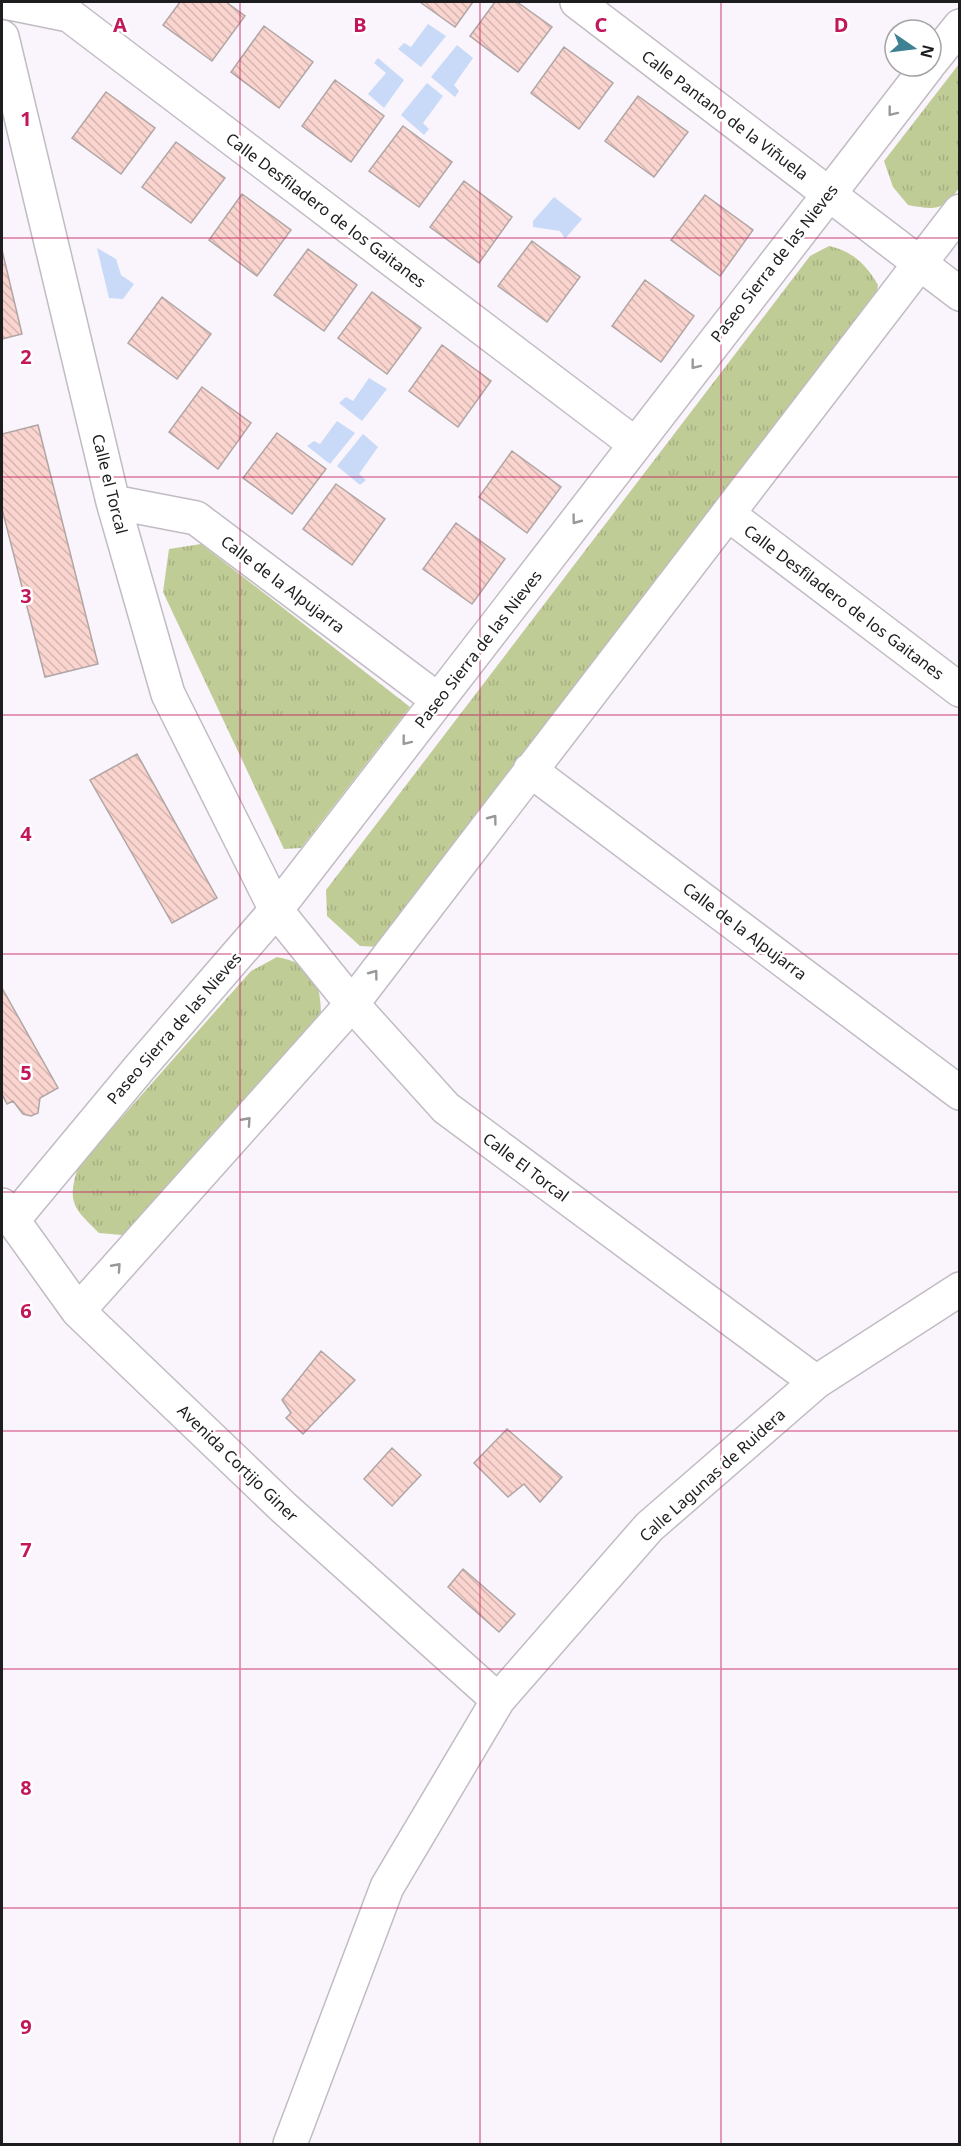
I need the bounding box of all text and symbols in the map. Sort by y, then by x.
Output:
text: A [113,11,127,38]
text: B [353,11,367,38]
text: C [595,11,608,38]
text: D [834,11,848,38]
north arrow [883,18,943,78]
text: N [915,43,940,61]
street label: Calle Pantano de la Viñuela [637,45,813,185]
text: 1 [20,105,32,132]
one-way arrow [888,105,899,116]
street label: Calle Desfiladero de los Gaitanes [221,127,431,293]
street label: Paseo Sierra de las Nieves [705,179,843,347]
text: 2 [20,343,32,370]
one-way arrow [692,359,703,370]
street label: Calle el Torcal [87,432,133,536]
one-way arrow [573,513,584,524]
street label: Calle Desfiladero de los Gaitanes [739,519,949,685]
street label: Calle de la Alpujarra [217,530,349,638]
street label: Paseo Sierra de las Nieves [409,565,547,733]
text: 3 [20,582,32,609]
one-way arrow [403,735,414,746]
one-way arrow [485,815,496,826]
text: 4 [20,820,32,847]
street label: Calle de la Alpujarra [679,877,811,985]
street label: Paseo Sierra de las Nieves [102,947,246,1109]
one-way arrow [367,970,378,981]
text: 5 [20,1059,32,1086]
one-way arrow [240,1117,251,1128]
street label: Calle El Torcal [479,1127,573,1207]
one-way arrow [110,1263,121,1274]
text: 6 [20,1297,32,1324]
street label: Avenida Cortijo Giner [173,1400,303,1527]
street label: Calle Lagunas de Ruidera [634,1403,790,1547]
text: 7 [20,1536,32,1563]
text: 8 [20,1774,32,1801]
text: 9 [20,2013,32,2040]

